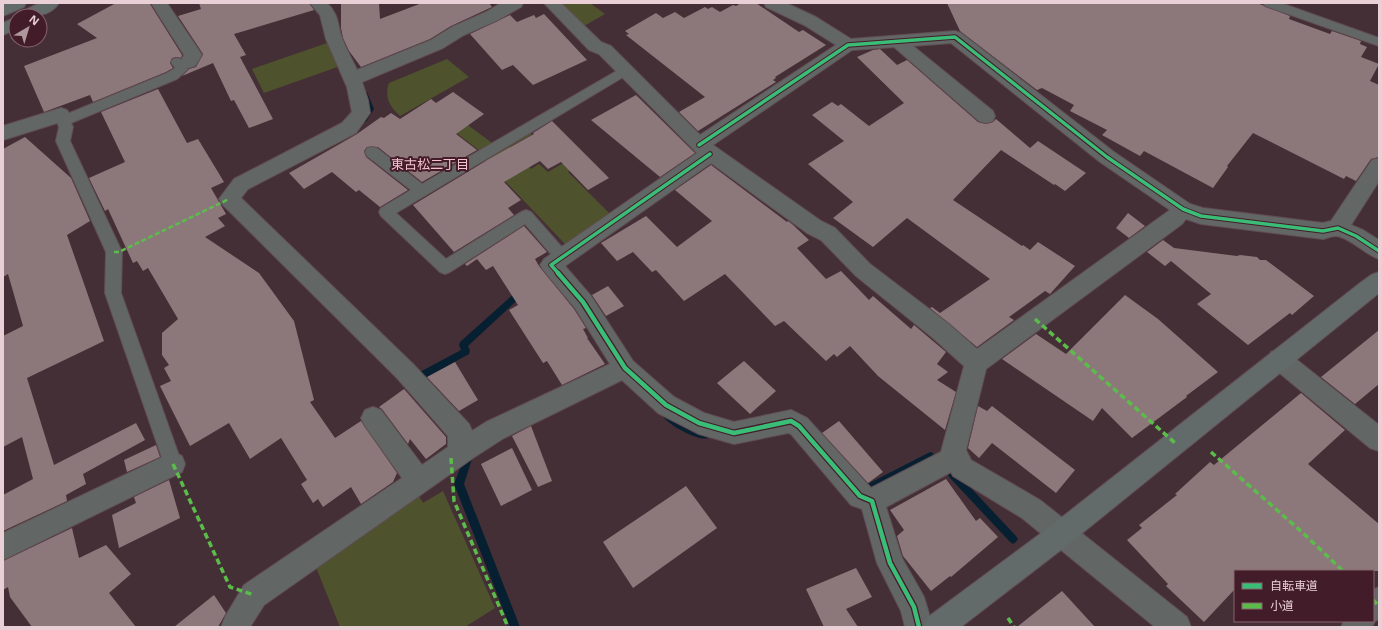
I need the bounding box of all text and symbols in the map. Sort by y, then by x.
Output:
north arrow [8,8,48,48]
text: N [26,11,43,28]
district label: 東古松二丁目 [391,155,469,173]
legend [1234,570,1374,622]
text: 自転車道 [1270,577,1318,594]
text: 小道 [1270,597,1294,614]

